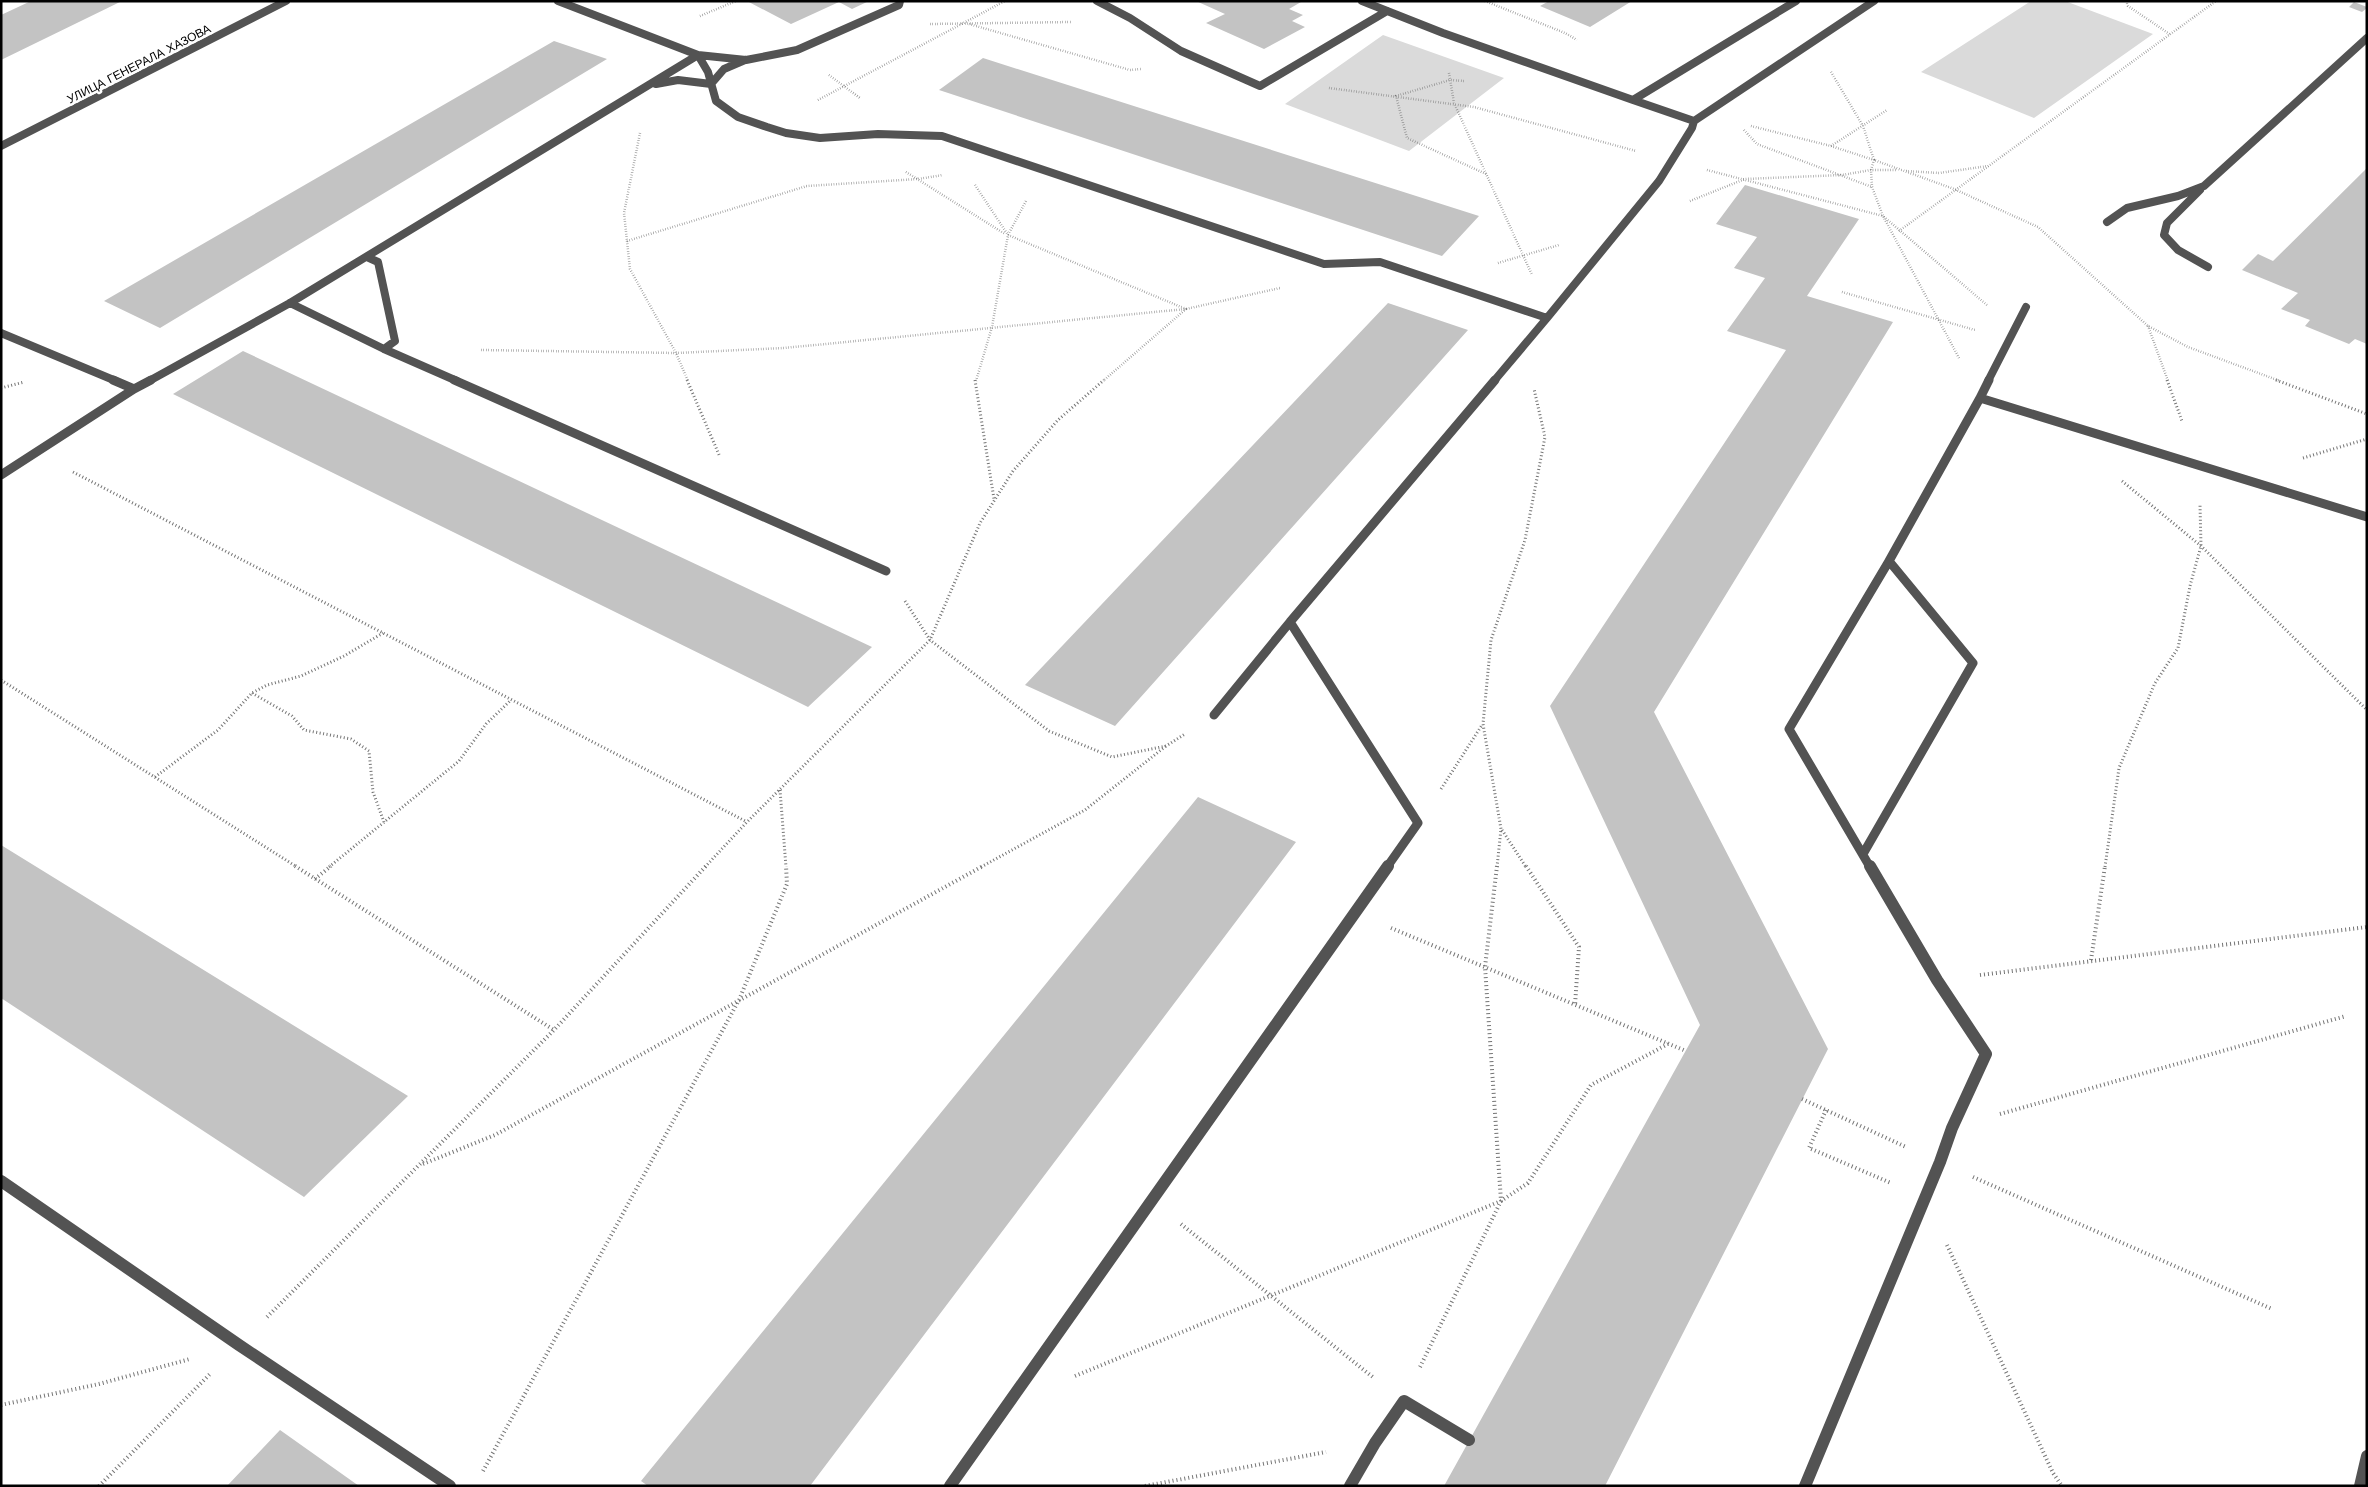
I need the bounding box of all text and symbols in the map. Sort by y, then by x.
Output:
street label: УЛИЦА ГЕНЕРАЛА ХАЗОВА [65,22,213,106]

